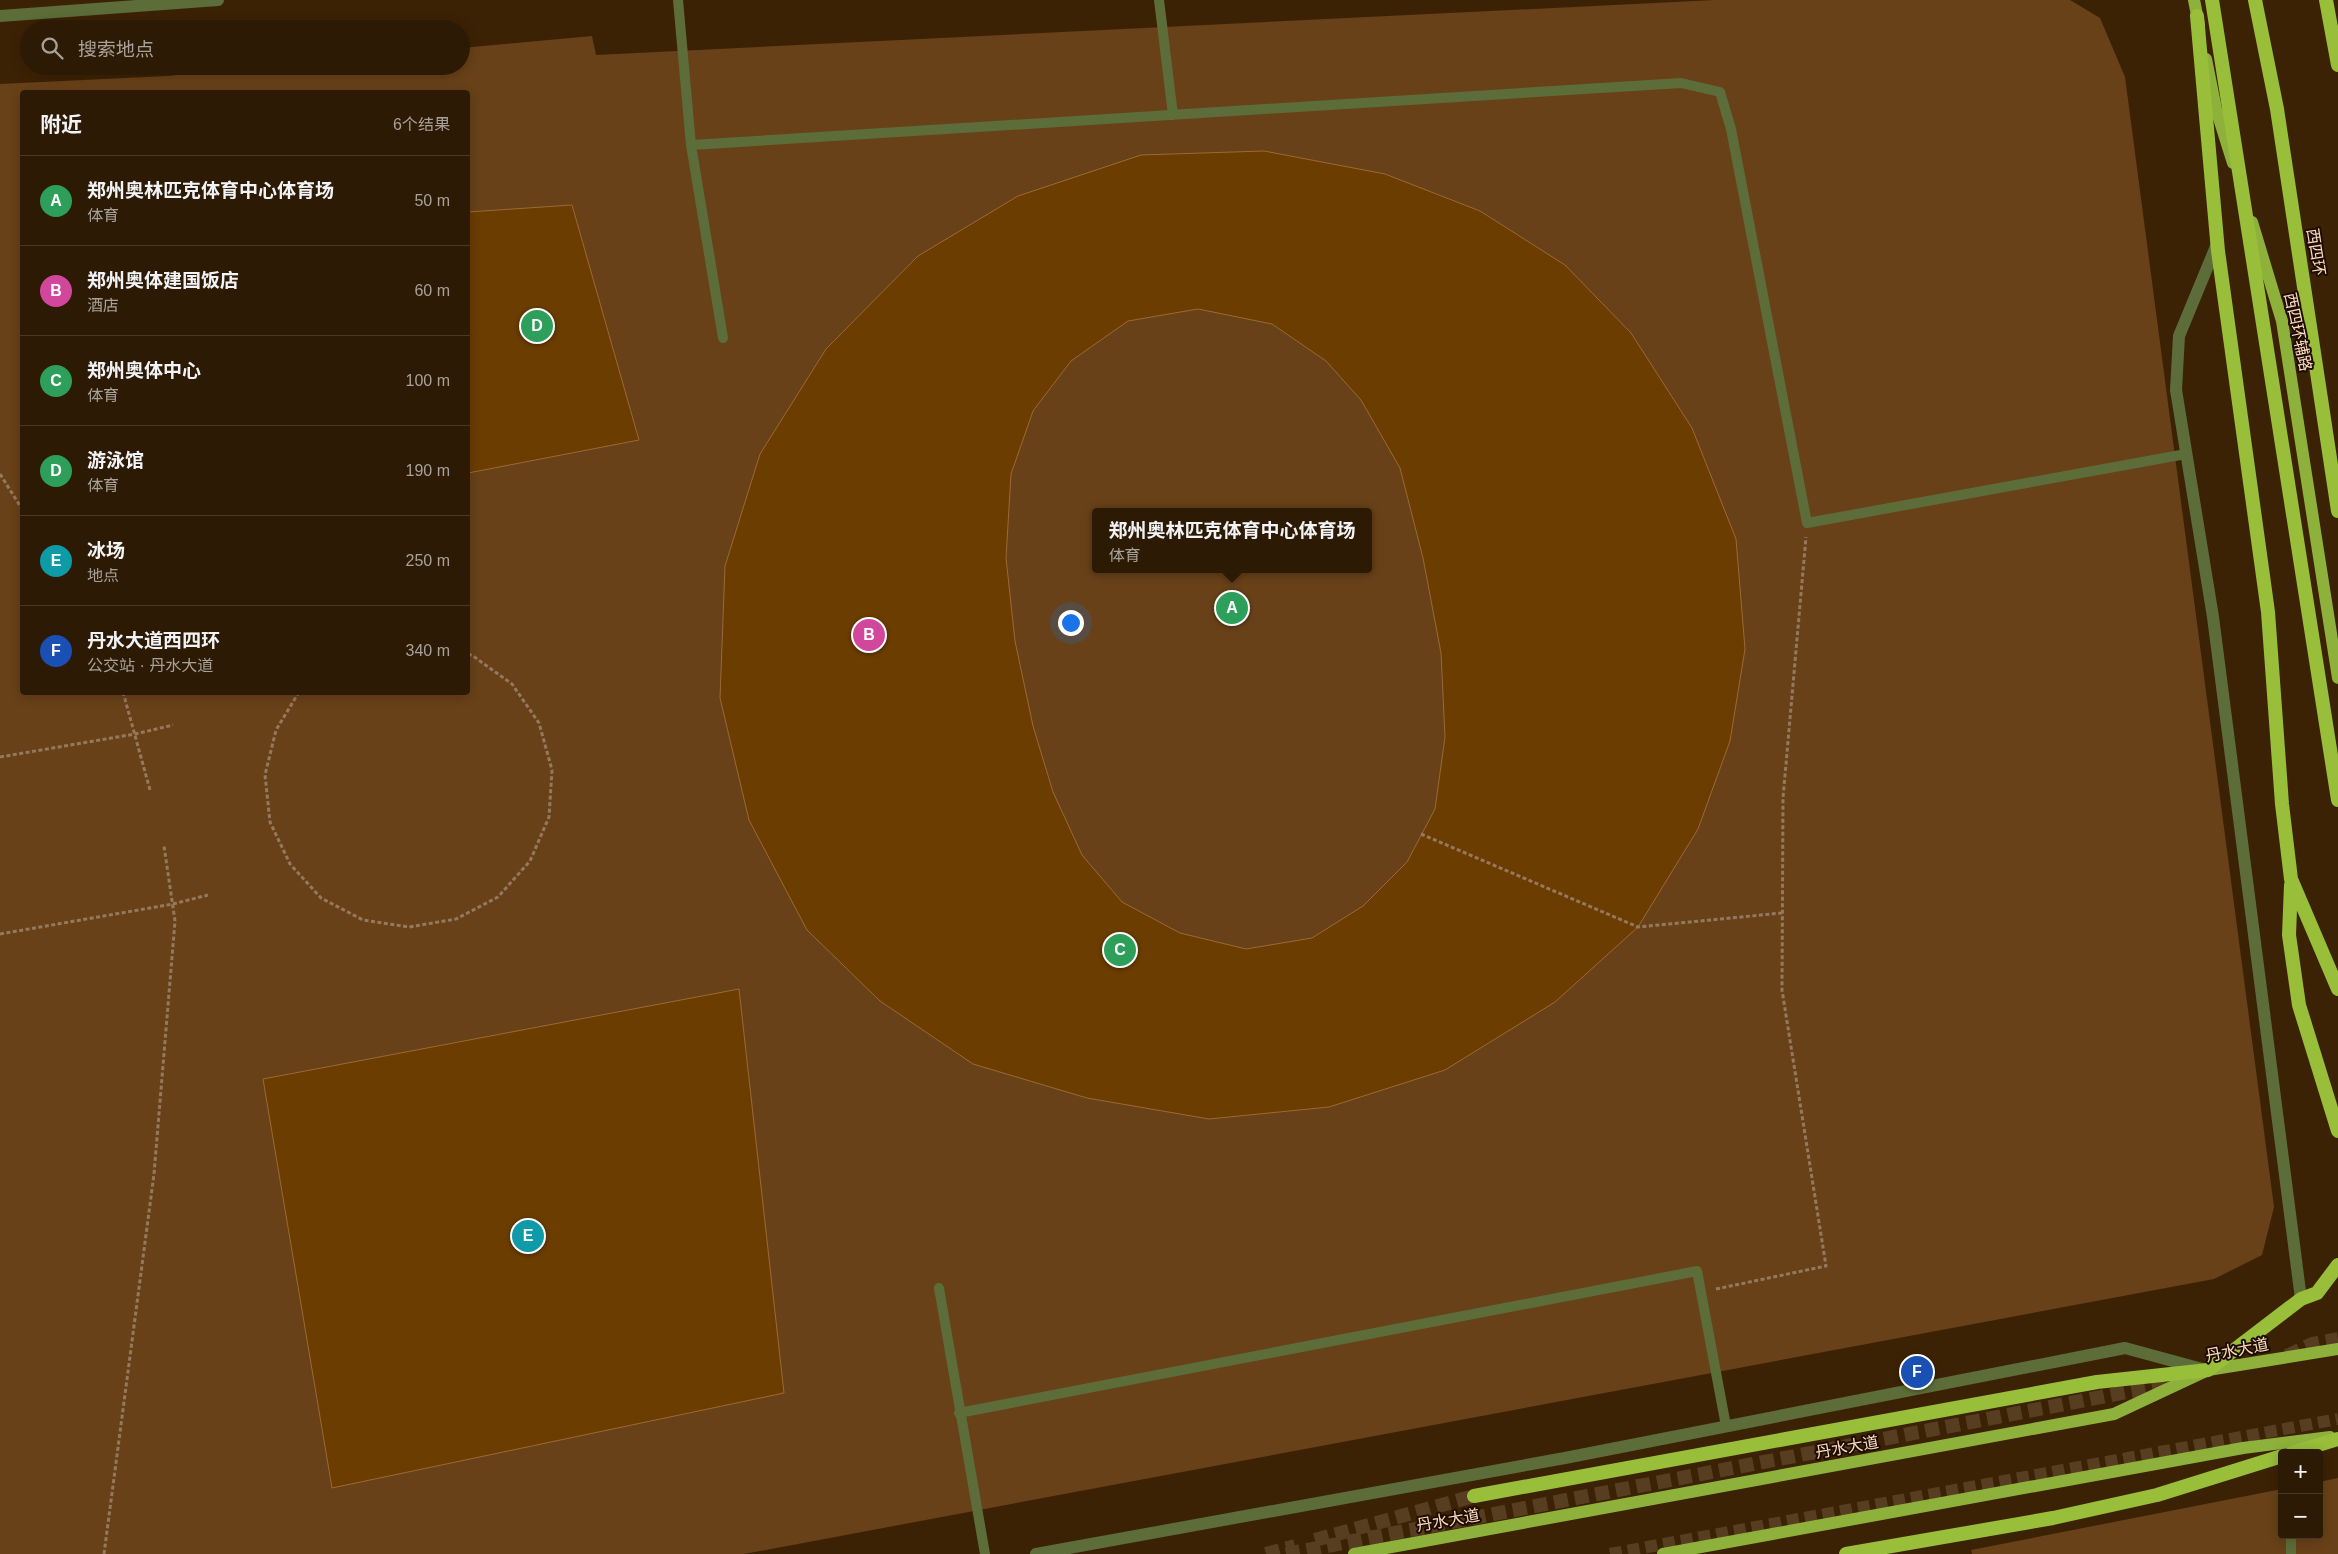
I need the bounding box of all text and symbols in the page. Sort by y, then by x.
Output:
search box [20,20,470,75]
icon: search [38,34,66,62]
text: 搜索地点 [78,39,154,60]
text: 附近 [40,113,82,136]
text: 6个结果 [393,116,450,133]
text: 郑州奥林匹克体育中心体育场 [87,180,334,201]
text: A [50,192,62,209]
text: 50 m [414,192,450,209]
text: 体育 [87,207,119,224]
street label: 西四环 [2304,227,2328,277]
text: 郑州奥体建国饭店 [87,270,239,291]
text: B [50,282,62,299]
text: 60 m [414,282,450,299]
street label: 西四环辅路 [2281,291,2315,373]
text: 酒店 [87,297,119,314]
pin: D [521,307,553,345]
text: 郑州奥体中心 [87,360,201,381]
text: C [50,372,62,389]
text: 100 m [406,372,450,389]
text: 体育 [87,387,119,404]
text: 游泳馆 [87,450,144,471]
text: D [50,462,62,479]
text: 190 m [406,462,450,479]
text: 体育 [87,477,119,494]
popup [1092,508,1372,573]
text: 郑州奥林匹克体育中心体育场 [1108,520,1356,541]
text: 冰场 [87,540,125,561]
text: 体育 [1108,547,1141,564]
text: E [51,552,61,569]
text: 250 m [406,552,450,569]
text: 地点 [87,567,119,584]
pin: A [1216,589,1248,627]
your location [1058,610,1084,636]
pin: B [853,616,885,654]
text: 丹水大道西四环 [87,630,220,651]
text: F [51,642,61,659]
text: 340 m [406,642,450,659]
text: 公交站 · 丹水大道 [87,657,213,674]
pin: C [1104,931,1136,969]
pin: E [512,1217,544,1255]
street label: 丹水大道 [2204,1336,2270,1364]
pin: F [1901,1353,1933,1391]
street label: 丹水大道 [1814,1433,1880,1461]
map controls [2278,1449,2323,1539]
button: + [2278,1449,2323,1494]
button: − [2278,1494,2323,1539]
street label: 丹水大道 [1415,1506,1481,1534]

